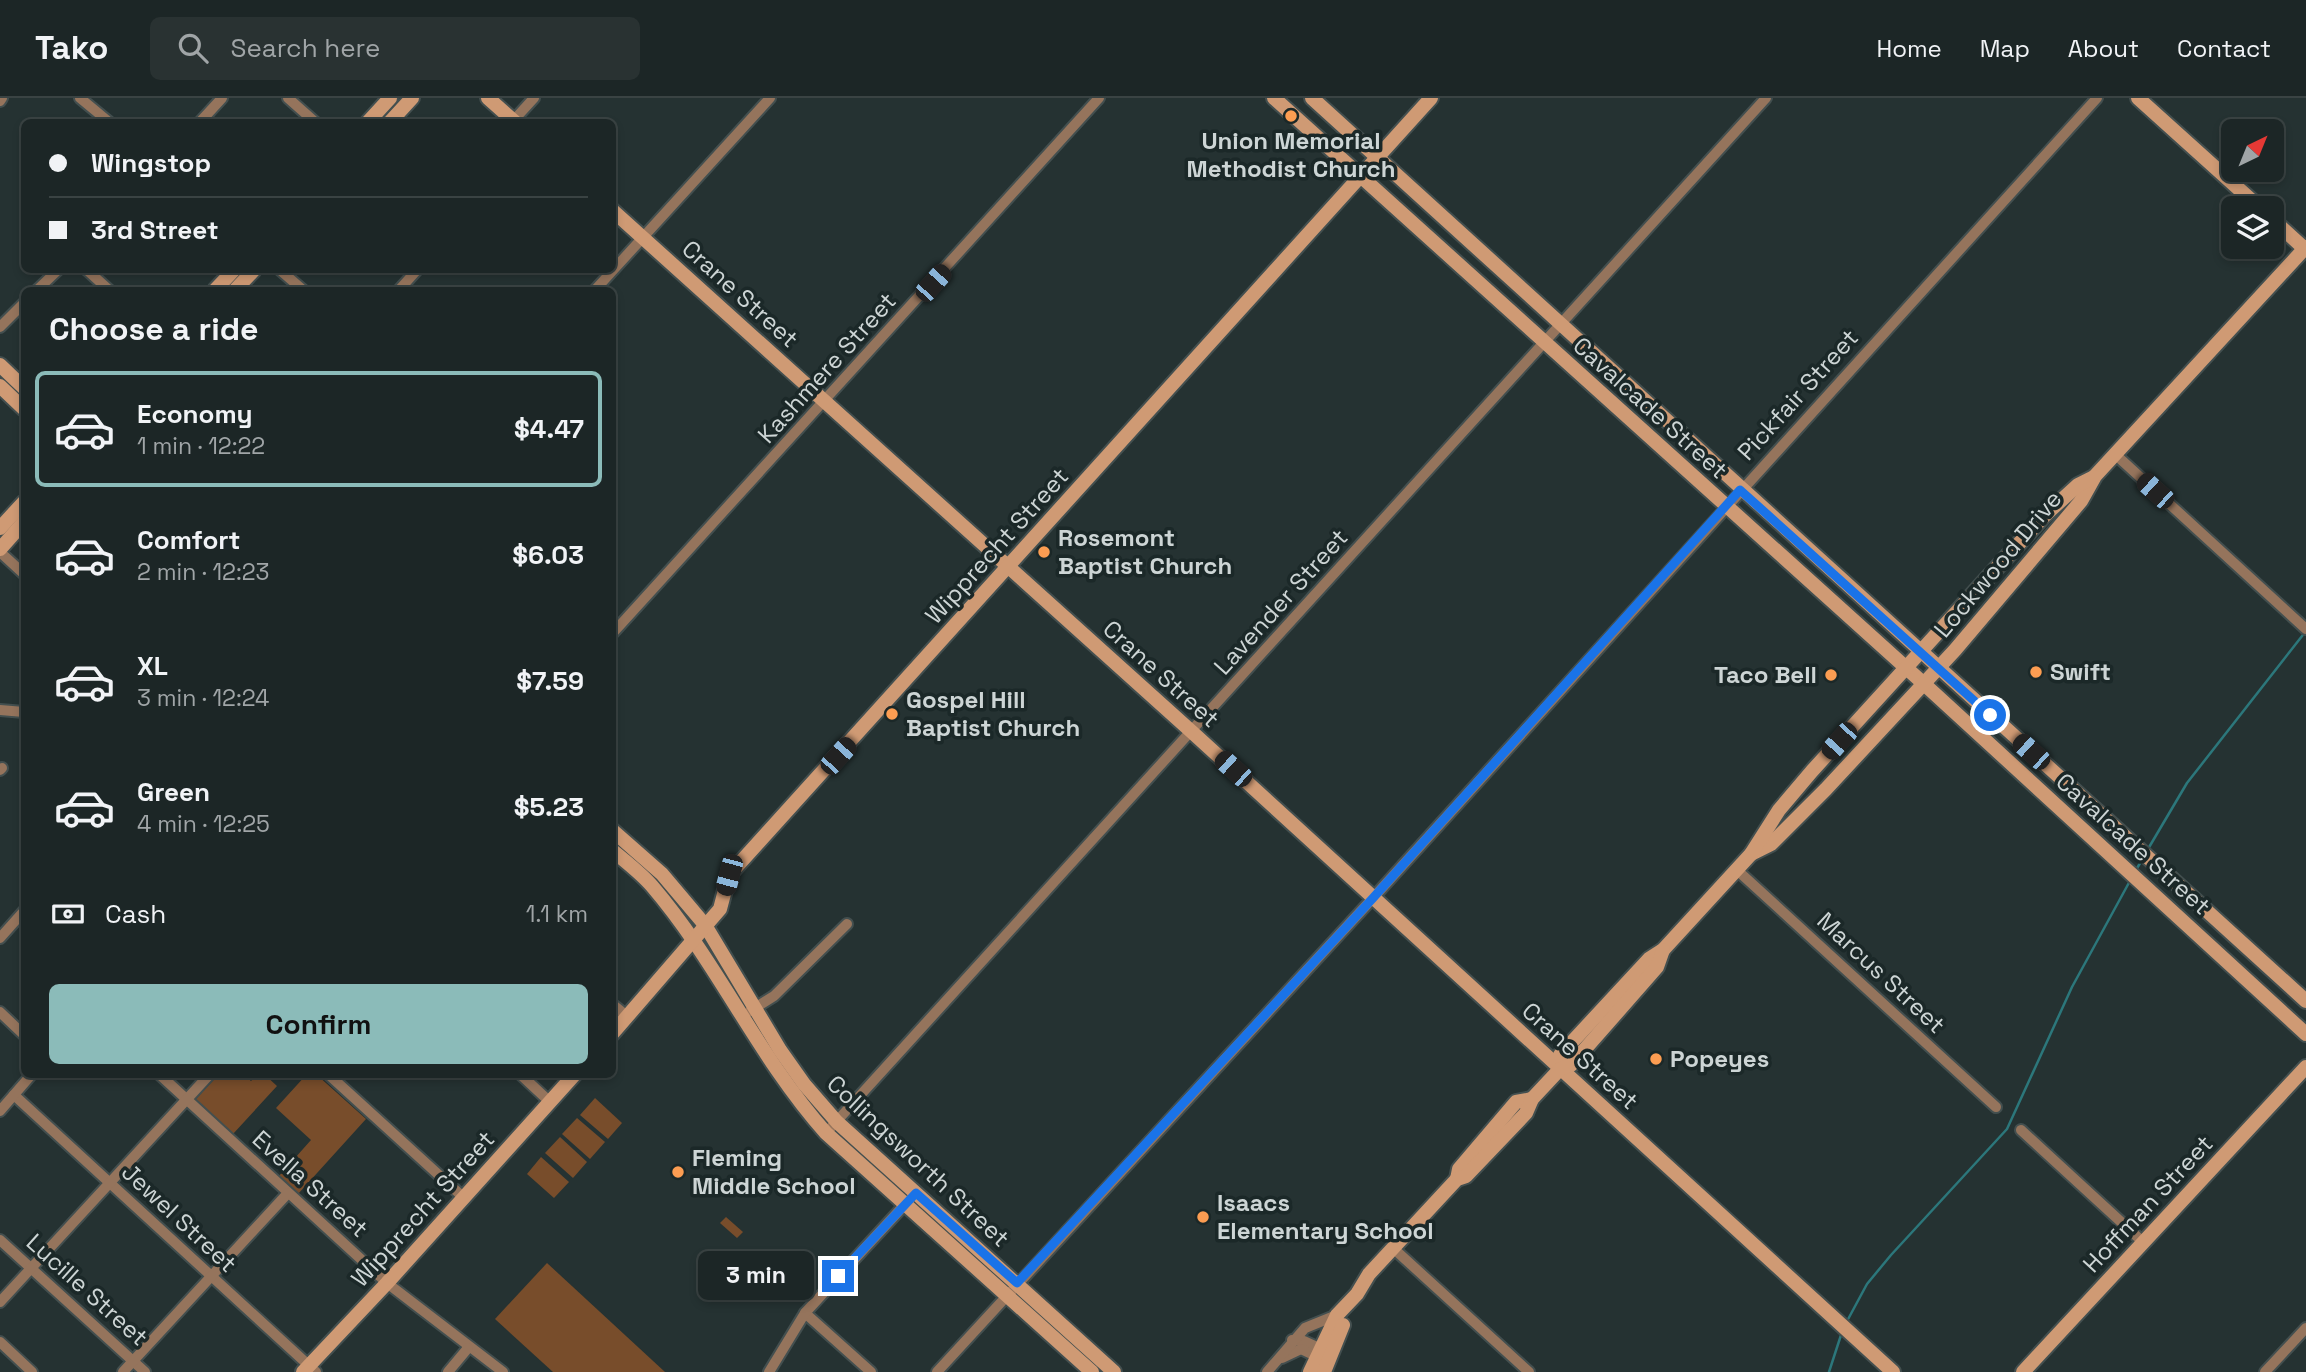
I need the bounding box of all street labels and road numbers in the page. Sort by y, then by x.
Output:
street label: Crane Street [676,233,805,354]
street label: Kashmere Street [751,286,903,450]
street label: Pickfair Street [1731,323,1865,467]
street label: Cavalcade Street [1566,330,1734,485]
street label: Wipprecht Street [918,461,1075,630]
street label: Lockwood Drive [1927,484,2068,644]
street label: Lavender Street [1207,522,1354,681]
street label: Crane Street [1097,613,1226,734]
street label: Cavalcade Street [2049,766,2217,921]
street label: Marcus Street [1811,905,1952,1040]
street label: Crane Street [1516,995,1645,1116]
street label: Collingsworth Street [821,1068,1016,1253]
street label: Evella Street [246,1124,375,1244]
street label: Wipprecht Street [344,1124,501,1293]
street label: Hoffman Street [2076,1128,2219,1279]
street label: Jewel Street [115,1156,243,1279]
street label: Lucille Street [20,1227,155,1352]

